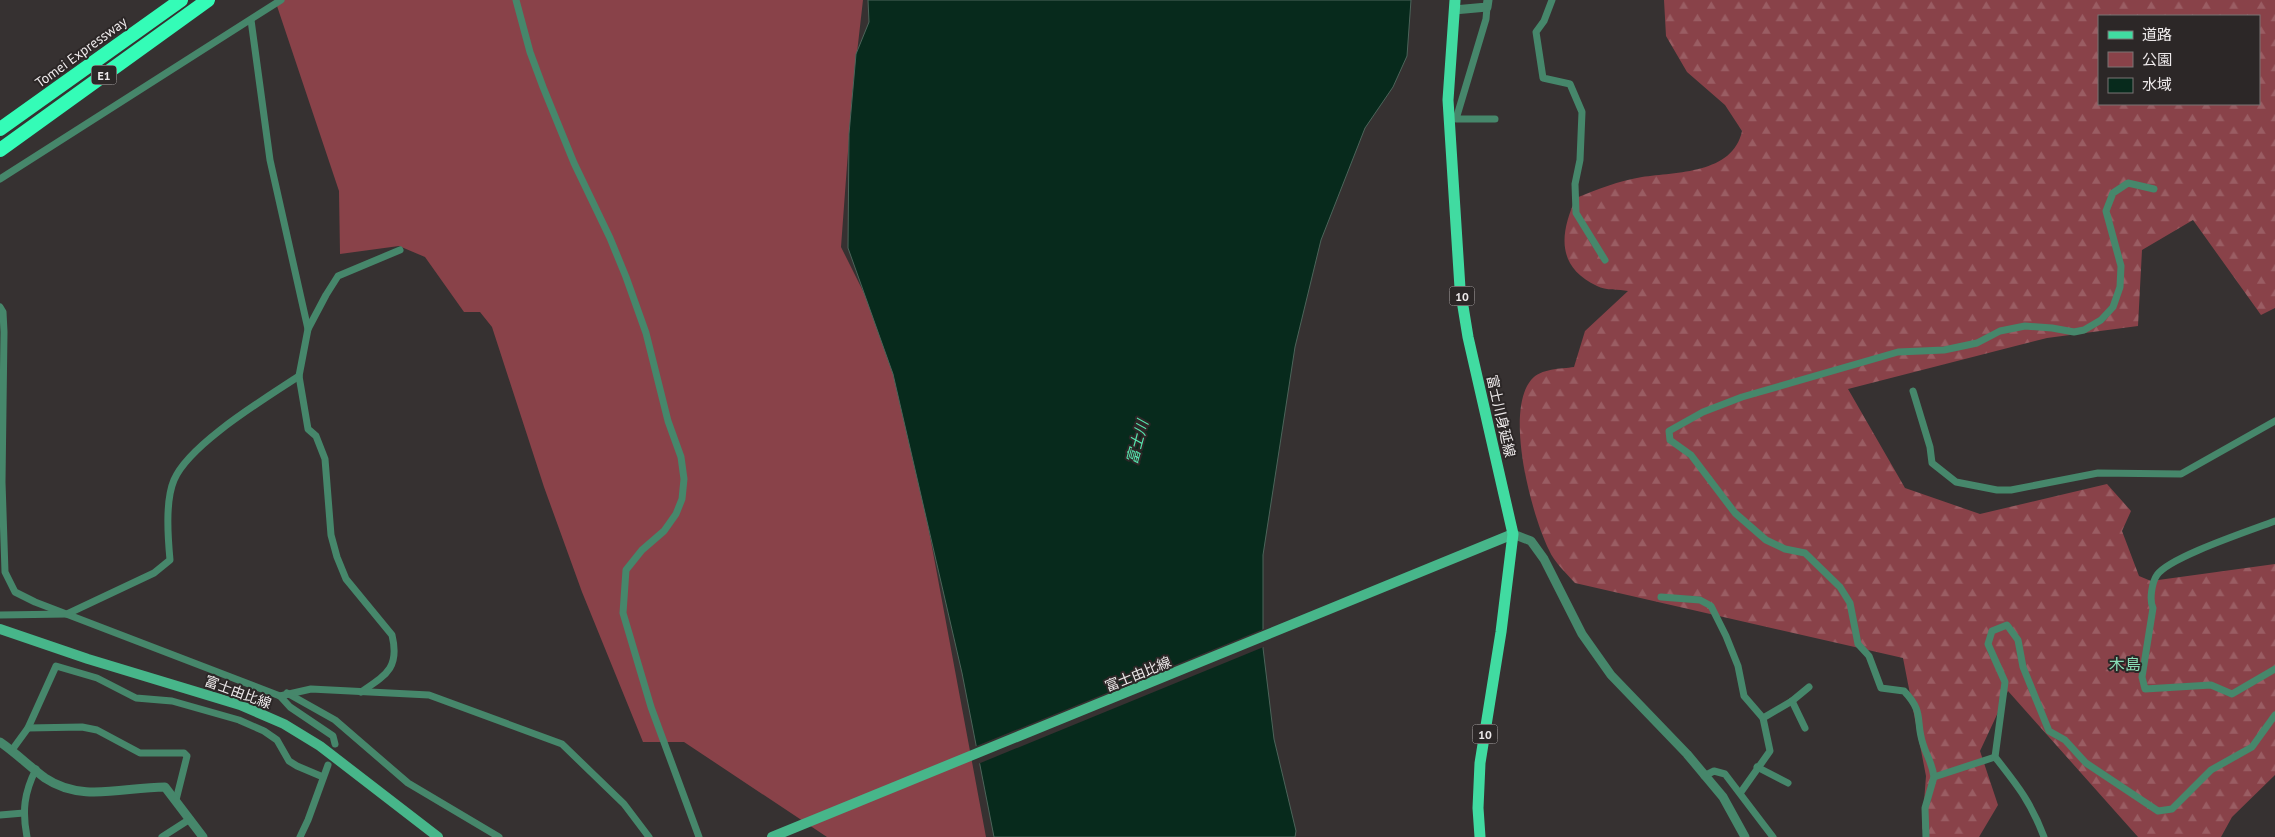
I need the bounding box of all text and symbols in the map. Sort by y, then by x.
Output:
street label: Tomei Expressway [32,12,131,91]
legend [2098,15,2260,105]
text: 道路 [2142,25,2172,44]
text: 公園 [2142,50,2172,69]
road number: E1 [92,66,116,84]
text: 水域 [2142,75,2172,94]
road number: 10 [1450,286,1474,306]
street label: 富士川身延線 [1483,373,1519,459]
water label: 富士川 [1122,416,1153,466]
street label: 富士由比線 [1102,653,1174,695]
district label: 木島 [2109,654,2141,674]
street label: 富士由比線 [202,672,274,712]
road number: 10 [1472,724,1498,744]

